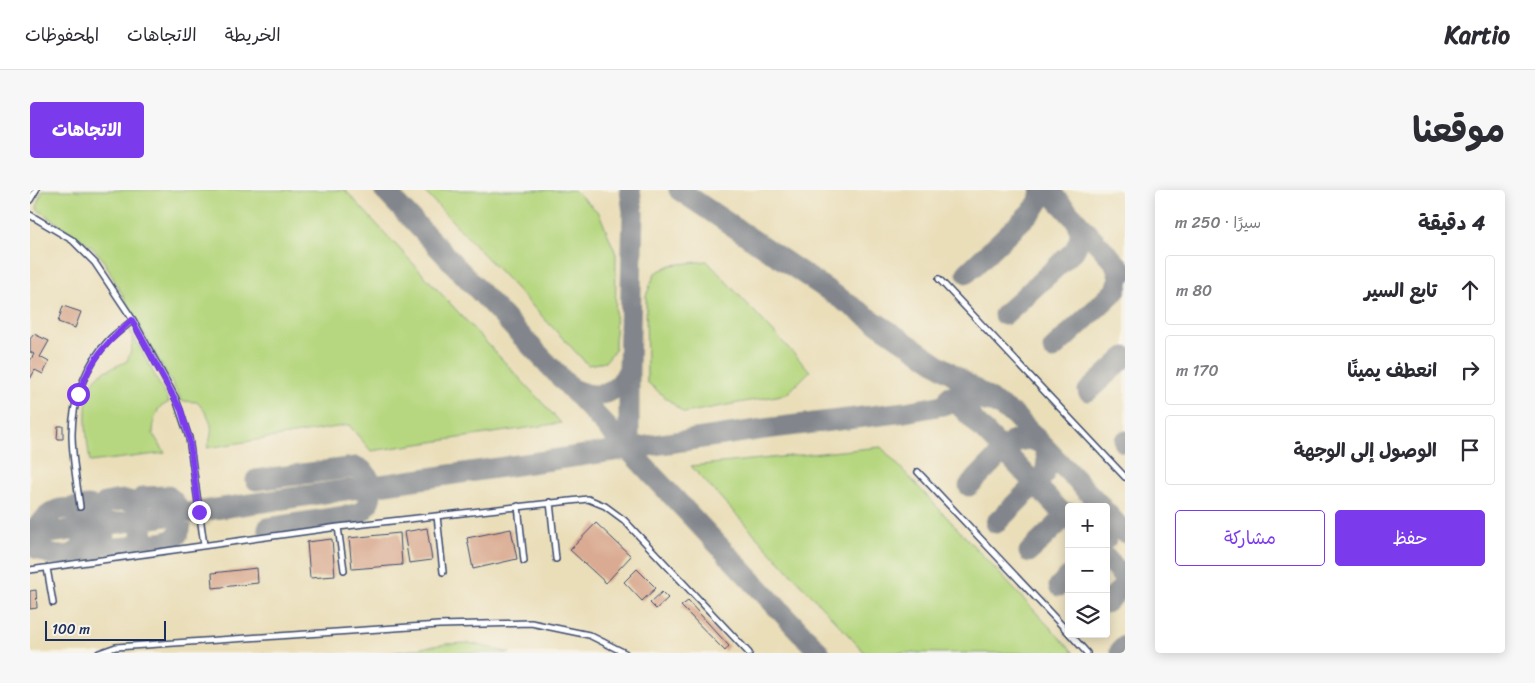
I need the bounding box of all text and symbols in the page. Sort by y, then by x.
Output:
text: Kartio [1445,14,1510,56]
text: المحفوظات [25,19,99,51]
text: الاتجاهات [127,19,197,51]
text: الخريطة [225,19,281,51]
text: موقعنا [1412,99,1505,161]
button: الاتجاهات [30,102,144,158]
text: 4 دقيقة [1418,204,1485,242]
text: سيرًا · 250 m [1175,208,1261,237]
text: تابع السير [1364,274,1437,307]
text: 80 m [1176,276,1212,305]
icon: ahead [1456,276,1484,304]
text: انعطف يمينًا [1347,354,1437,387]
text: 170 m [1176,356,1219,385]
icon: right [1456,356,1484,384]
route start [67,383,90,406]
text: الوصول إلى الوجهة [1294,434,1437,467]
icon: arrive [1456,436,1484,464]
route end [188,501,211,524]
map controls [1065,503,1110,638]
button: + [1065,503,1110,548]
button: مشاركة [1175,510,1325,566]
button: حفظ [1335,510,1485,566]
button: − [1065,548,1110,593]
button: layers [1065,593,1110,638]
text: 100 m [52,617,90,642]
scale bar [45,618,166,641]

